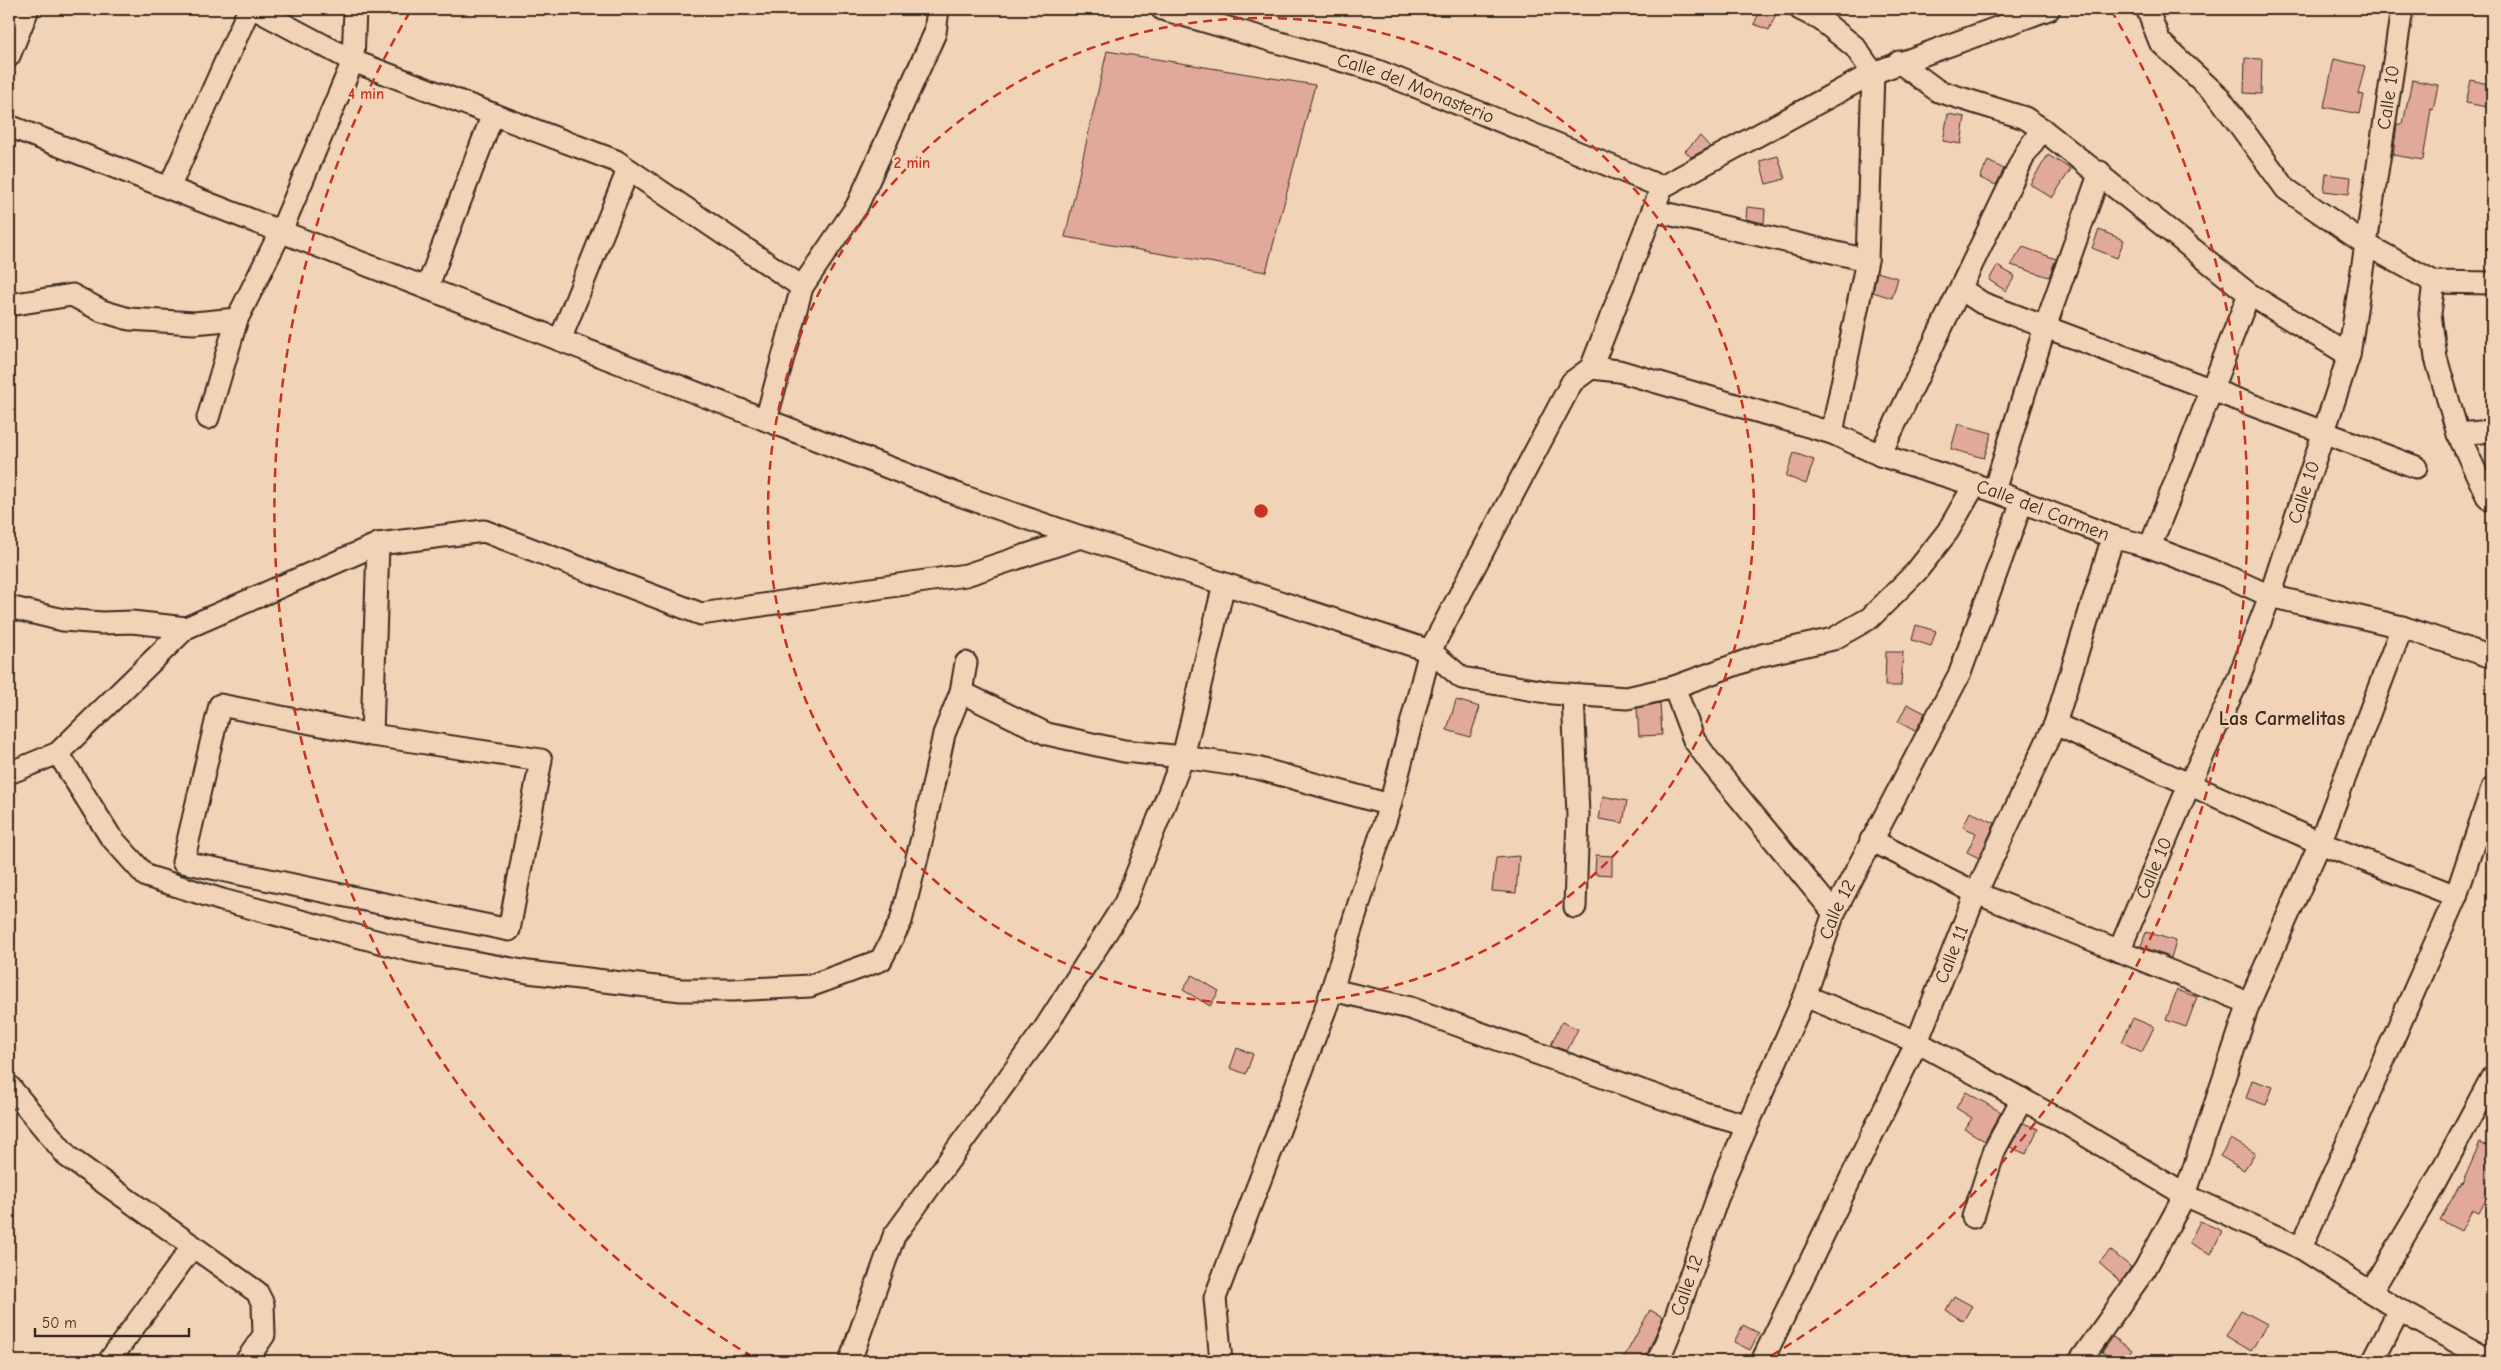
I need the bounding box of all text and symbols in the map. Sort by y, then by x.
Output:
street label: Calle del Monasterio [1335,49,1497,128]
street label: Calle 10 [2373,64,2404,131]
text: 4 min [348,85,384,103]
text: 2 min [894,154,930,172]
street label: Calle 10 [2283,458,2325,527]
street label: Calle del Carmen [1974,475,2113,546]
centre of rings [1252,502,1270,520]
district label: Las Carmelitas [2219,707,2345,730]
street label: Calle 10 [2131,834,2177,902]
street label: Calle 12 [1815,876,1860,942]
street label: Calle 11 [1930,922,1973,987]
street label: Calle 12 [1666,1252,1708,1319]
scale bar [35,1305,189,1337]
text: 50 m [42,1314,77,1332]

